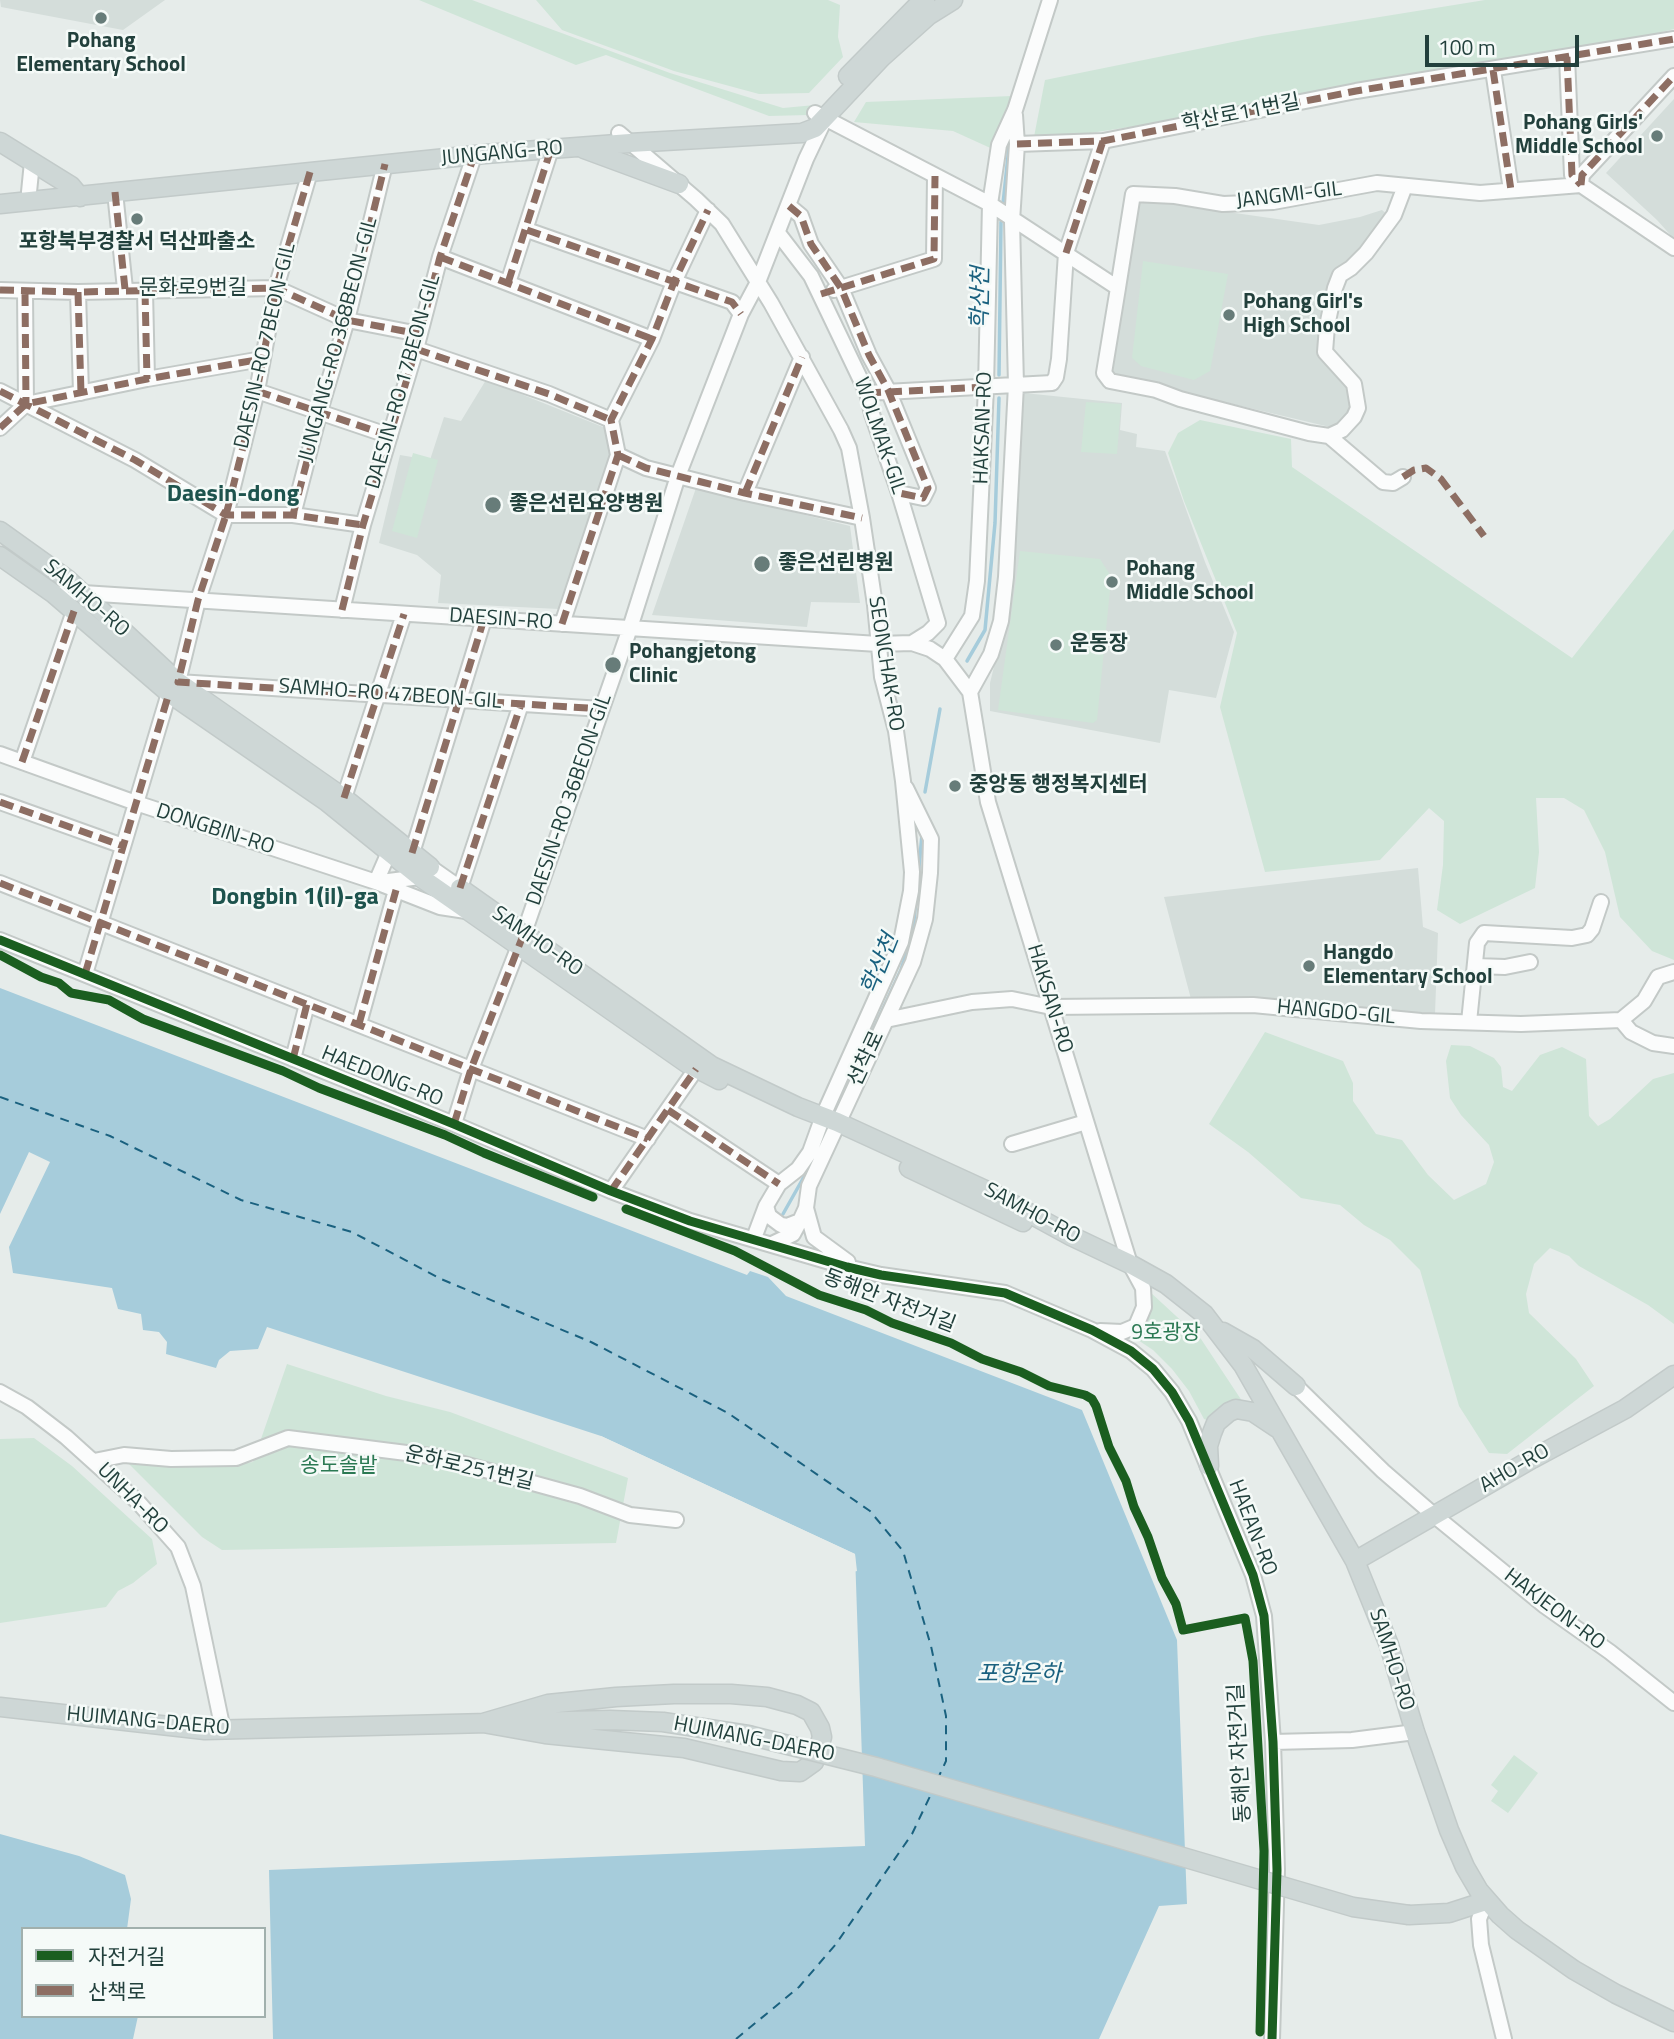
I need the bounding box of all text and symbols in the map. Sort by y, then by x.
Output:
marker: Pohang Elementary School [93,10,109,26]
scale bar [1429,21,1583,65]
place label: Pohang Elementary School [16,29,186,79]
text: 100 m [1438,31,1495,63]
street label: 학산로11번길 [1180,90,1302,138]
place label: Pohang Girls' Middle School [1515,111,1643,161]
marker: Pohang Girls' Middle School [1649,128,1665,144]
street label: JUNGANG-RO [440,136,564,172]
street label: JANGMI-GIL [1235,177,1343,215]
marker: 포항북부경찰서 덕산파출소 [129,211,145,227]
street label: JUNGANG-RO 368BEON-GIL [294,215,384,465]
place label: 포항북부경찰서 덕산파출소 [19,230,255,256]
street label: DAESIN-RO 7BEON-GIL [230,241,302,451]
water label: 학산천 [968,266,996,330]
street label: DAESIN-RO 17BEON-GIL [361,272,447,492]
street label: 문화로9번길 [139,276,247,302]
place label: Pohang Girl's High School [1243,290,1363,340]
marker: Pohang Girl's High School [1221,307,1237,323]
street label: HAKSAN-RO [969,371,999,485]
street label: WOLMAK-GIL [847,375,911,497]
district label: Daesin-dong [167,481,299,509]
place label: 좋은선린요양병원 [509,492,664,518]
marker: 좋은선린요양병원 [483,495,503,515]
place label: 좋은선린병원 [778,551,894,577]
marker: 좋은선린병원 [752,554,772,574]
street label: SAMHO-RO [38,555,134,643]
place label: Pohang Middle School [1126,557,1254,607]
marker: Pohang Middle School [1104,574,1120,590]
street label: SEONCHAK-RO [862,595,908,733]
street label: DAESIN-RO [448,604,554,636]
place label: 운동장 [1070,632,1128,658]
marker: 운동장 [1048,637,1064,653]
place label: Pohangjetong Clinic [629,640,756,690]
marker: Pohangjetong Clinic [603,655,623,675]
street label: SAMHO-RO 47BEON-GIL [278,675,502,715]
street label: DAESIN-RO 36BEON-GIL [522,691,618,909]
place label: 중앙동 행정복지센터 [969,773,1147,799]
marker: 중앙동 행정복지센터 [947,778,963,794]
street label: DONGBIN-RO [153,799,277,861]
district label: Dongbin 1(il)-ga [211,884,379,912]
street label: SAMHO-RO [487,901,587,983]
water label: 학산천 [856,930,906,1000]
place label: Hangdo Elementary School [1323,941,1493,991]
street label: HAKSAN-RO [1021,942,1077,1056]
marker: Hangdo Elementary School [1301,958,1317,974]
street label: HANGDO-GIL [1276,995,1396,1031]
street label: 선착로 [843,1027,891,1091]
street label: HAEDONG-RO [318,1041,446,1113]
street label: SAMHO-RO [980,1178,1084,1250]
street label: 동해안 자전거길 [819,1265,959,1339]
park label: 9호광장 [1131,1321,1201,1347]
street label: AHO-RO [1476,1439,1554,1499]
street label: 운하로251번길 [402,1442,536,1496]
park label: 송도솔밭 [300,1454,378,1480]
street label: UNHA-RO [91,1458,173,1540]
street label: HAEAN-RO [1222,1476,1282,1580]
street label: HAKJEON-RO [1498,1564,1610,1656]
street label: SAMHO-RO [1363,1606,1419,1714]
water label: 포항운하 [977,1661,1061,1689]
street label: 동해안 자전거길 [1225,1683,1257,1823]
street label: HUIMANG-DAERO [65,1702,231,1742]
street label: HUIMANG-DAERO [671,1712,837,1768]
legend [21,1927,266,2018]
text: 자전거길 [88,1940,165,1972]
text: 산책로 [88,1975,146,2007]

